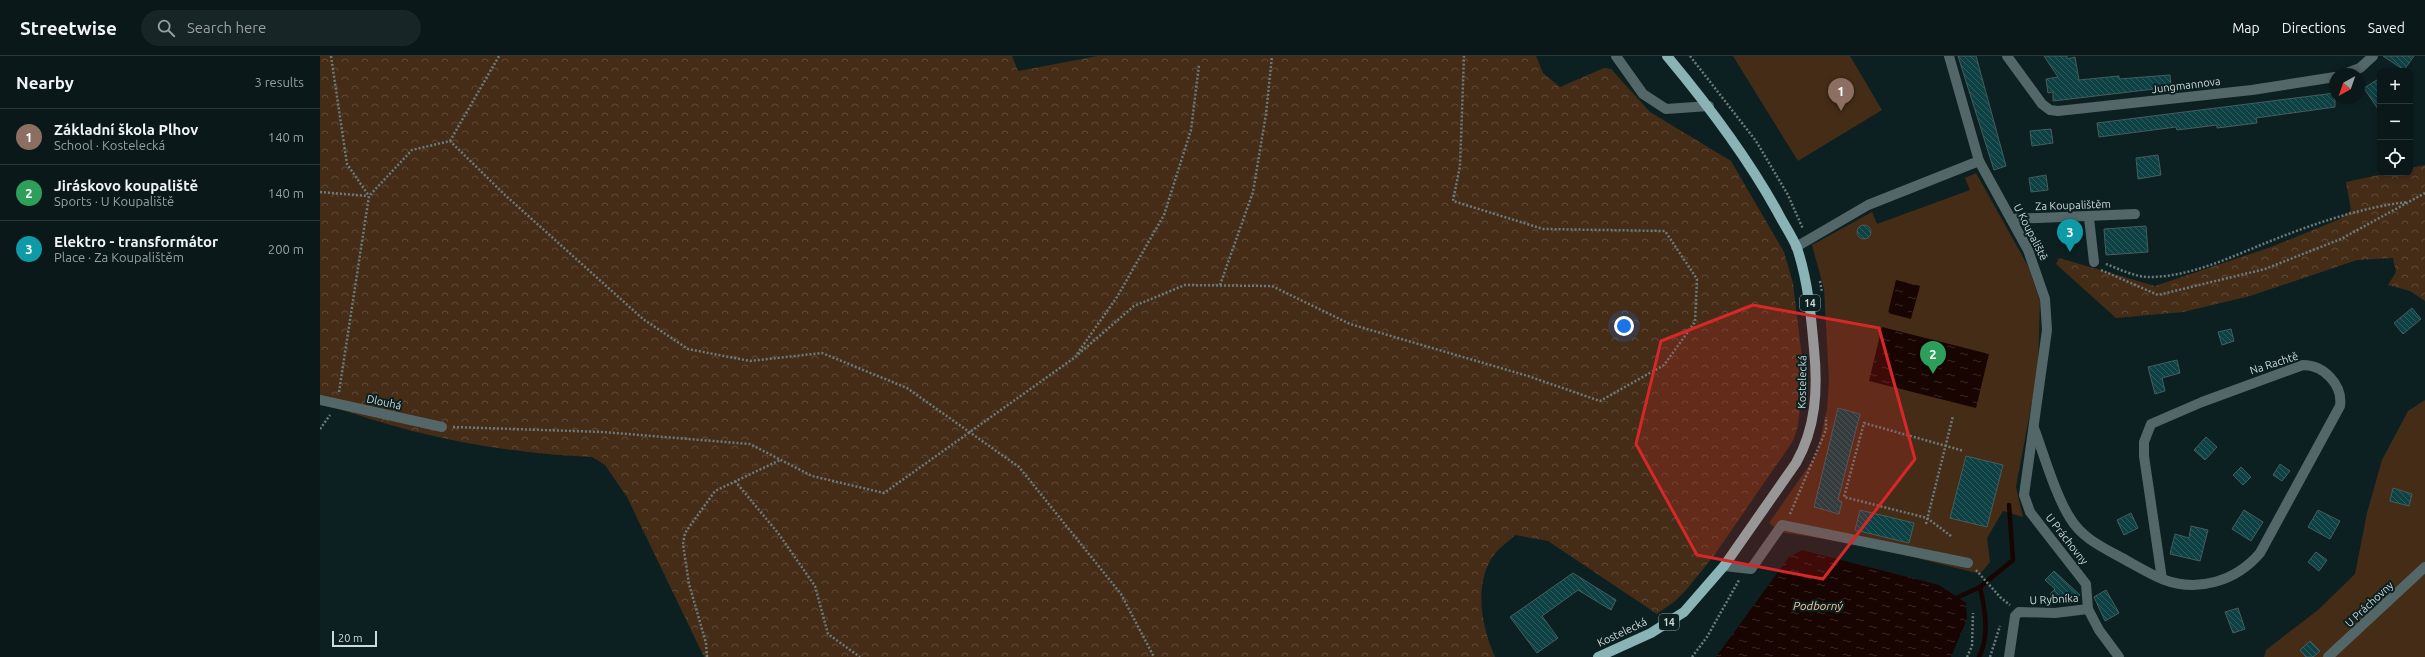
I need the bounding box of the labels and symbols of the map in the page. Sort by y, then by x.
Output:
north arrow [2329,68,2365,104]
street label: Jungmannova [2151,75,2221,95]
pin: 1 [1828,78,1854,111]
street label: Za Koupalištěm [2035,198,2111,212]
street label: U Koupaliště [2012,202,2050,262]
pin: 3 [2057,219,2083,252]
road number: 14 [1800,295,1820,311]
your location [1614,316,1634,336]
pin: 2 [1920,341,1946,374]
street label: Na Rachtě [2248,350,2300,376]
street label: Kostelecká [1796,355,1808,409]
street label: Dlouhá [365,392,403,412]
street label: U Práchovny [2043,511,2091,567]
street label: U Práchovny [2343,578,2396,629]
street label: U Rybníka [2029,592,2079,606]
water label: Podborný [1793,599,1843,612]
road number: 14 [1659,614,1679,630]
street label: Kostelecká [1595,615,1649,649]
scale bar [332,629,377,648]

